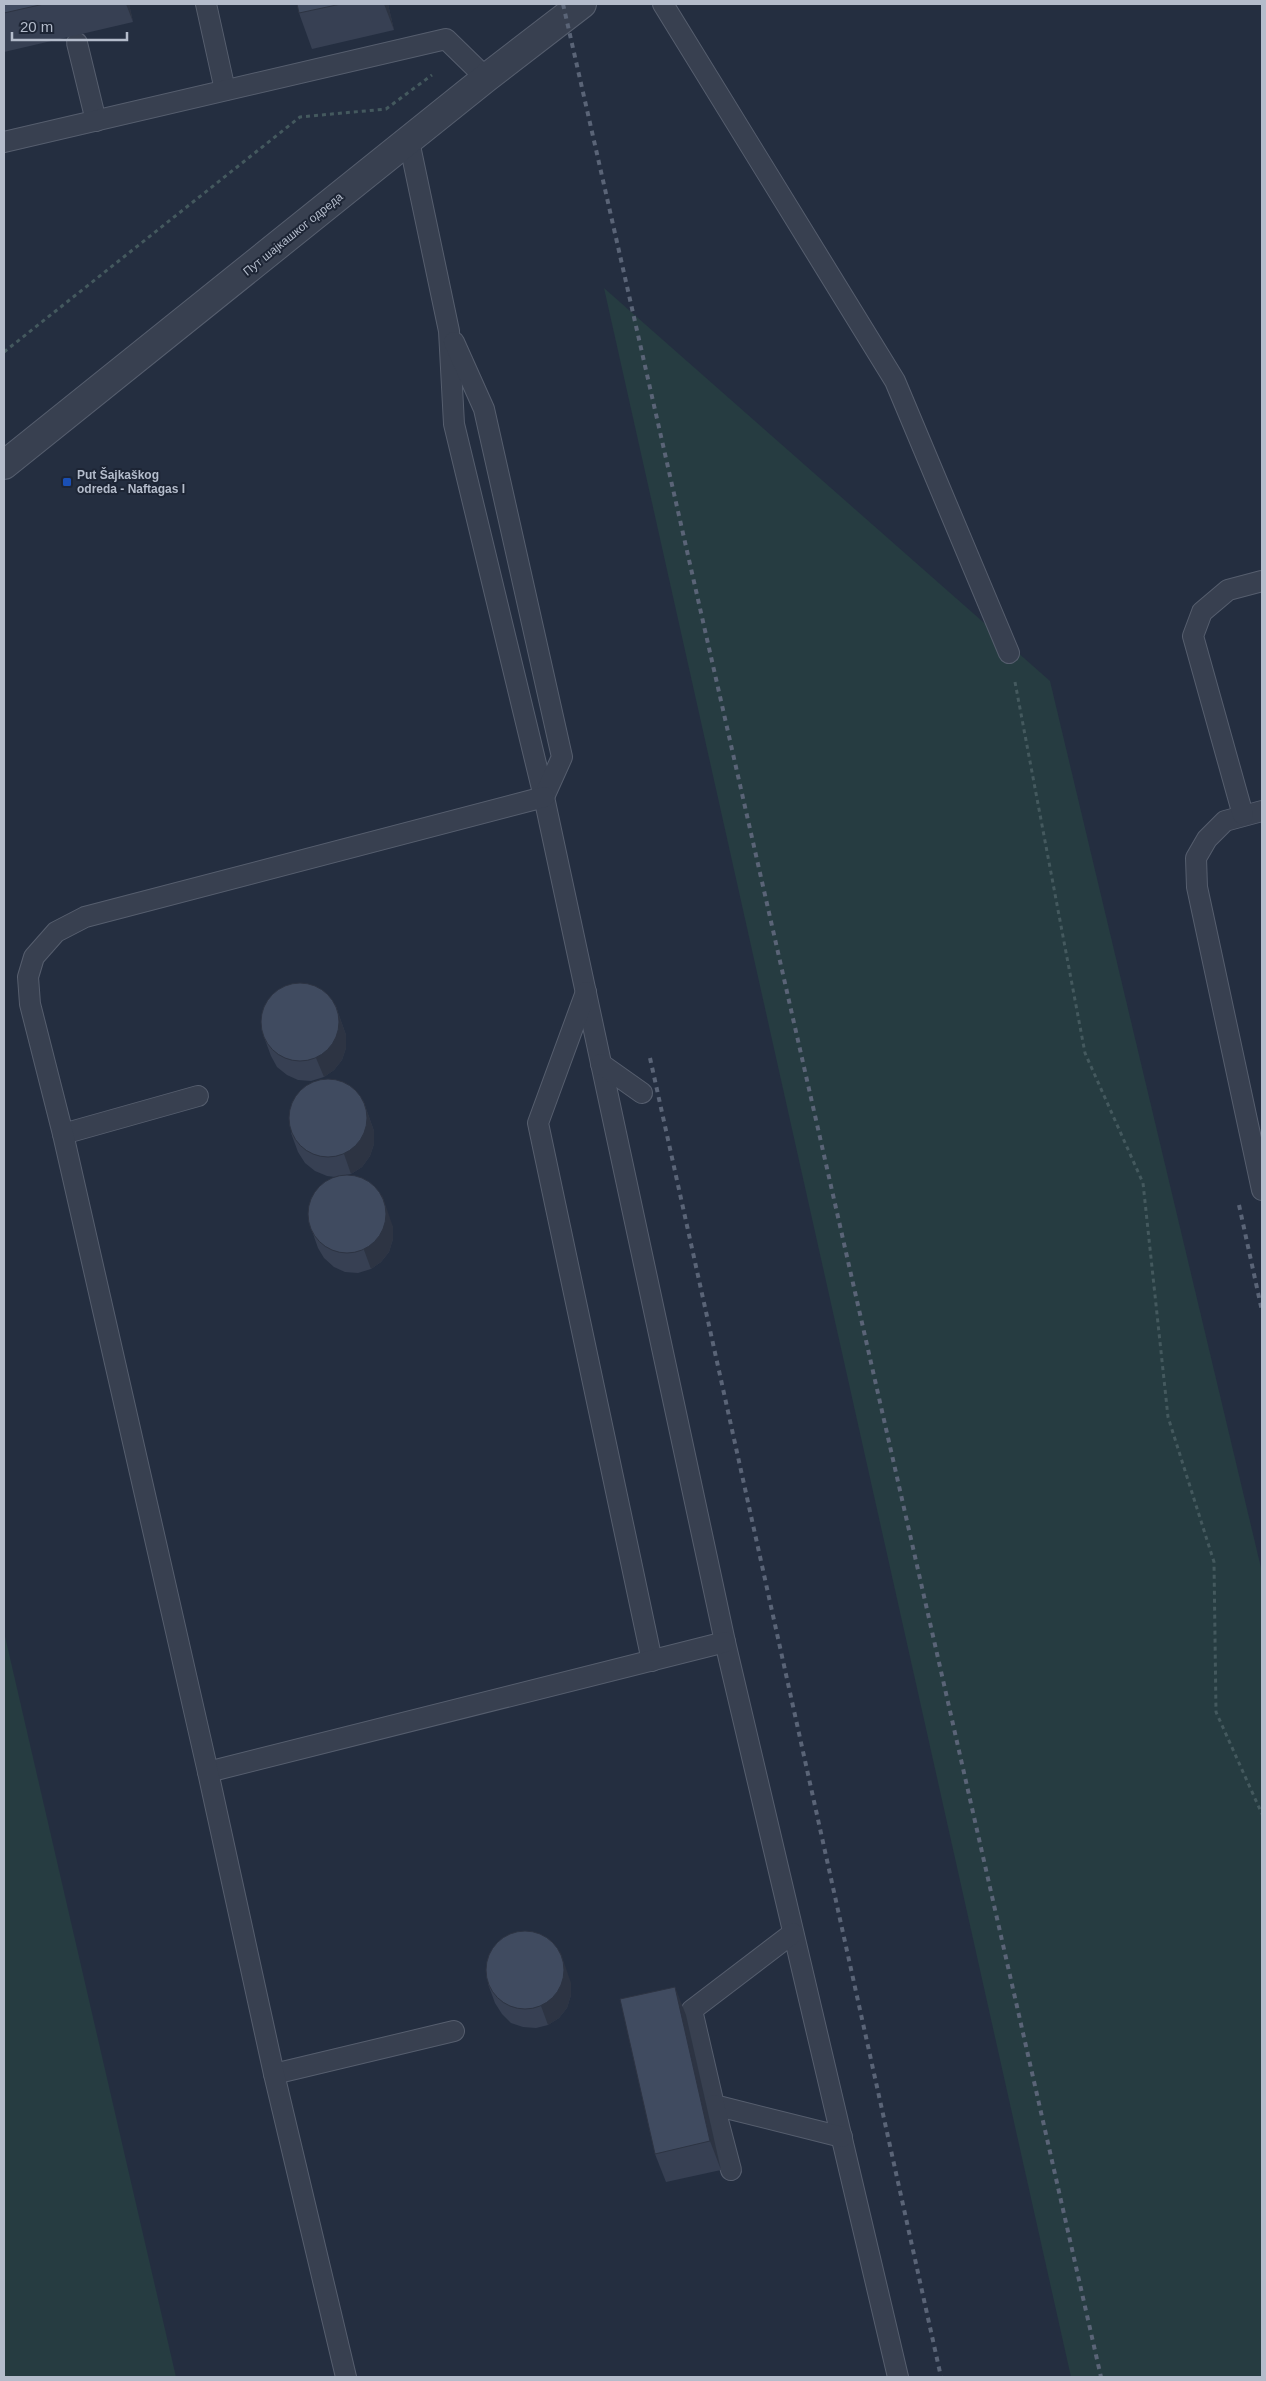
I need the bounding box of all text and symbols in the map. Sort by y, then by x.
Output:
scale bar [12,10,128,42]
text: 20 m [20,18,53,35]
street label: Пут шајкашког одреда [240,189,346,279]
place label: Put Šajkaškog odreda - Naftagas I [77,467,185,496]
marker: Put Šajkaškog odreda - Naftagas I [61,476,73,488]

